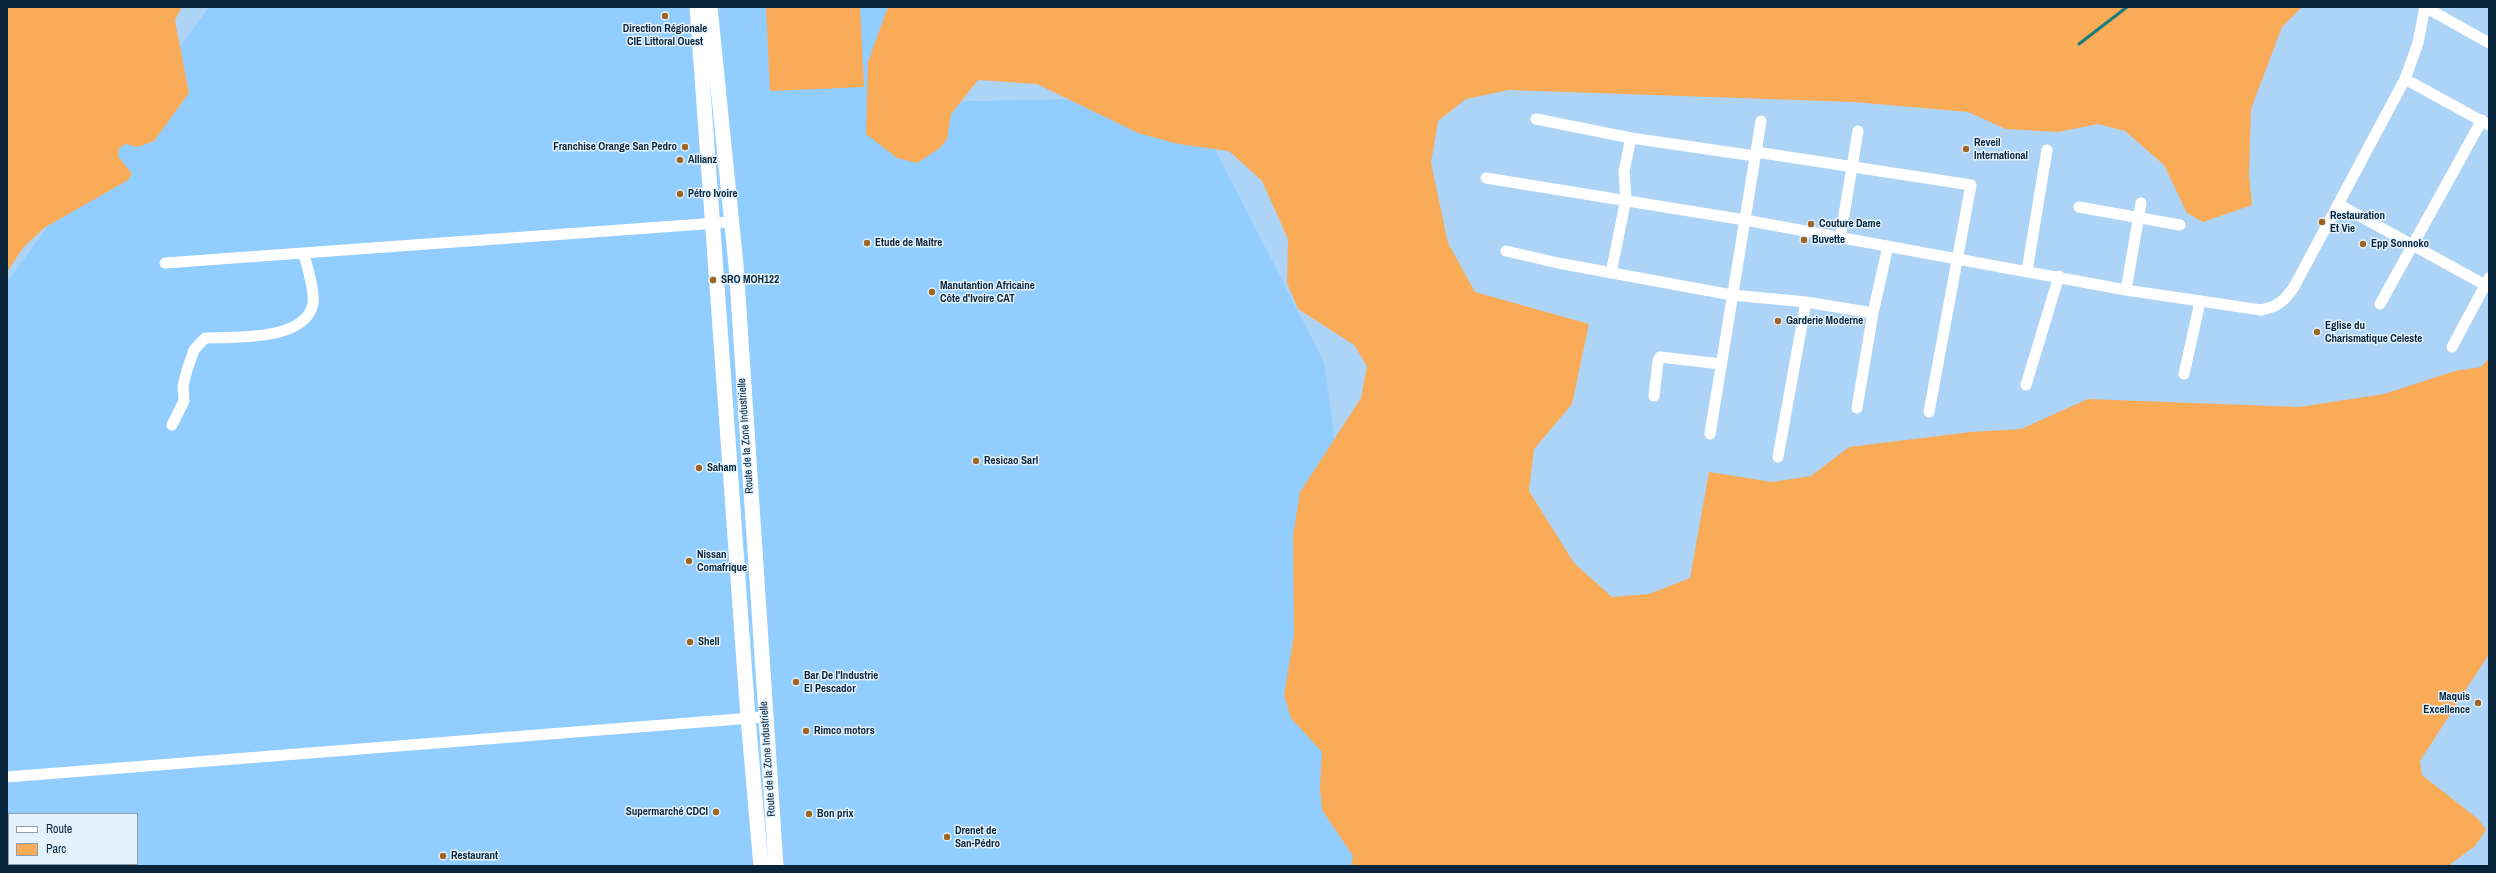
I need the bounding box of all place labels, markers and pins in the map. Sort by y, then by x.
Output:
marker: Direction Régionale CIE Littoral Ouest [660,11,670,21]
place label: Direction Régionale CIE Littoral Ouest [623,22,707,48]
place label: Reveil International [1974,136,2028,162]
place label: Franchise Orange San Pedro [553,140,677,154]
marker: Franchise Orange San Pedro [680,142,690,152]
marker: Reveil International [1961,144,1971,154]
place label: Allianz [688,153,717,167]
marker: Allianz [675,155,685,165]
place label: Pétro Ivoire [688,187,738,201]
marker: Pétro Ivoire [675,189,685,199]
place label: Restauration Et Vie [2330,209,2385,235]
place label: Couture Dame [1819,217,1881,231]
marker: Restauration Et Vie [2317,217,2327,227]
marker: Couture Dame [1806,219,1816,229]
place label: Buvette [1812,233,1845,247]
marker: Buvette [1799,235,1809,245]
place label: Etude de Maître [875,236,942,250]
place label: Epp Sonnoko [2371,237,2429,251]
marker: Etude de Maître [862,238,872,248]
marker: Epp Sonnoko [2358,239,2368,249]
place label: SRO MOH122 [721,273,779,287]
marker: SRO MOH122 [708,275,718,285]
place label: Manutantion Africaine Côte d'Ivoire CAT [940,279,1035,305]
marker: Manutantion Africaine Côte d'Ivoire CAT [927,287,937,297]
place label: Garderie Moderne [1786,314,1863,328]
marker: Garderie Moderne [1773,316,1783,326]
place label: Eglise du Charismatique Celeste [2325,319,2422,345]
marker: Eglise du Charismatique Celeste [2312,327,2322,337]
place label: Resicao Sarl [984,454,1038,468]
marker: Resicao Sarl [971,456,981,466]
place label: Saham [707,461,737,475]
marker: Saham [694,463,704,473]
place label: Nissan Comafrique [697,548,747,574]
marker: Nissan Comafrique [684,556,694,566]
place label: Shell [698,635,720,649]
marker: Shell [685,637,695,647]
place label: Bar De l'Industrie El Pescador [804,669,878,695]
marker: Bar De l'Industrie El Pescador [791,677,801,687]
place label: Maquis Excellence [2423,690,2470,716]
marker: Maquis Excellence [2473,698,2483,708]
place label: Rimco motors [814,724,875,738]
marker: Rimco motors [801,726,811,736]
place label: Supermarché CDCI [626,805,708,819]
marker: Supermarché CDCI [711,807,721,817]
place label: Bon prix [817,807,854,821]
marker: Bon prix [804,809,814,819]
place label: Drenet de San-Pédro [955,824,1000,850]
marker: Drenet de San-Pédro [942,832,952,842]
place label: Restaurant [451,849,498,863]
marker: Restaurant [438,851,448,861]

